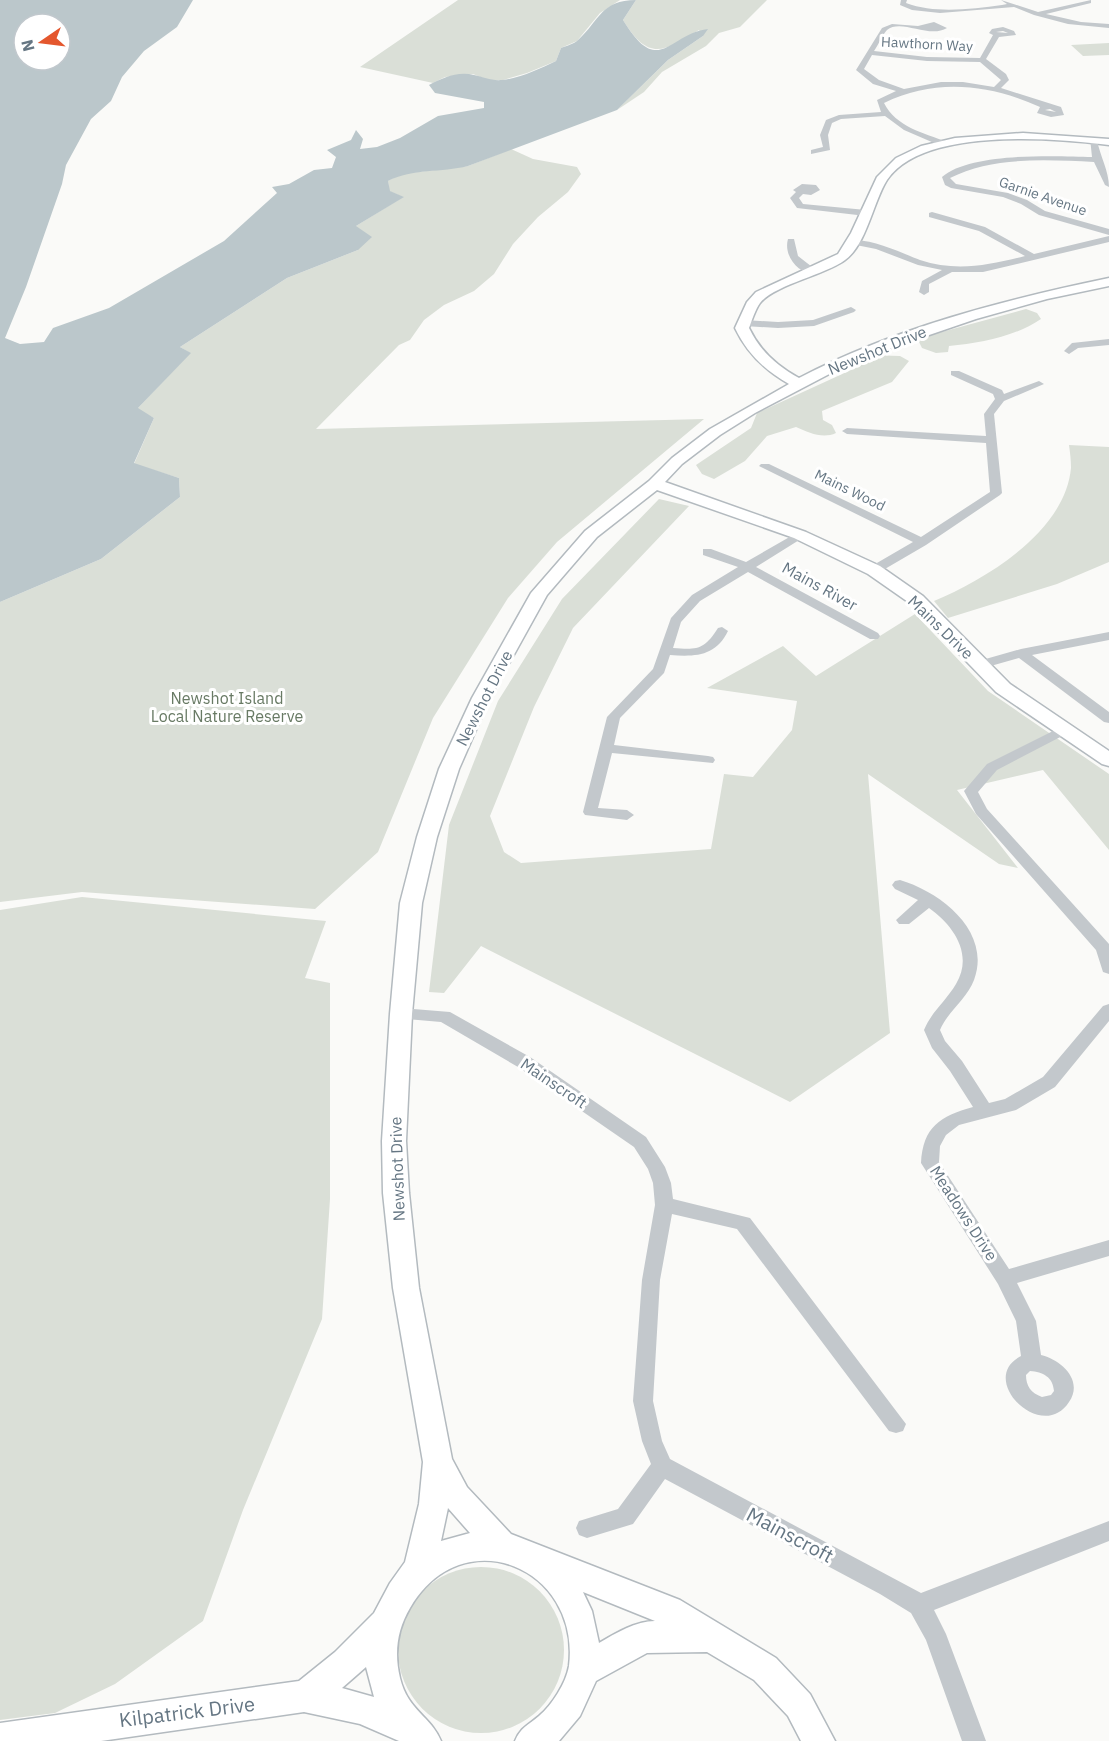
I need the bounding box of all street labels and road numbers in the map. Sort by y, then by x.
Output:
street label: Hawthorn Way [881,33,973,55]
street label: Garnie Avenue [997,173,1089,220]
street label: Newshot Drive [825,321,929,379]
street label: Mains Wood [812,465,888,515]
street label: Mains River [779,557,861,615]
street label: Mains Drive [904,591,978,663]
street label: Newshot Drive [451,647,517,749]
street label: Mainscroft [517,1053,591,1113]
street label: Newshot Drive [385,1116,409,1222]
street label: Meadows Drive [926,1162,1002,1265]
street label: Mainscroft [742,1500,838,1569]
street label: Kilpatrick Drive [118,1690,256,1733]

